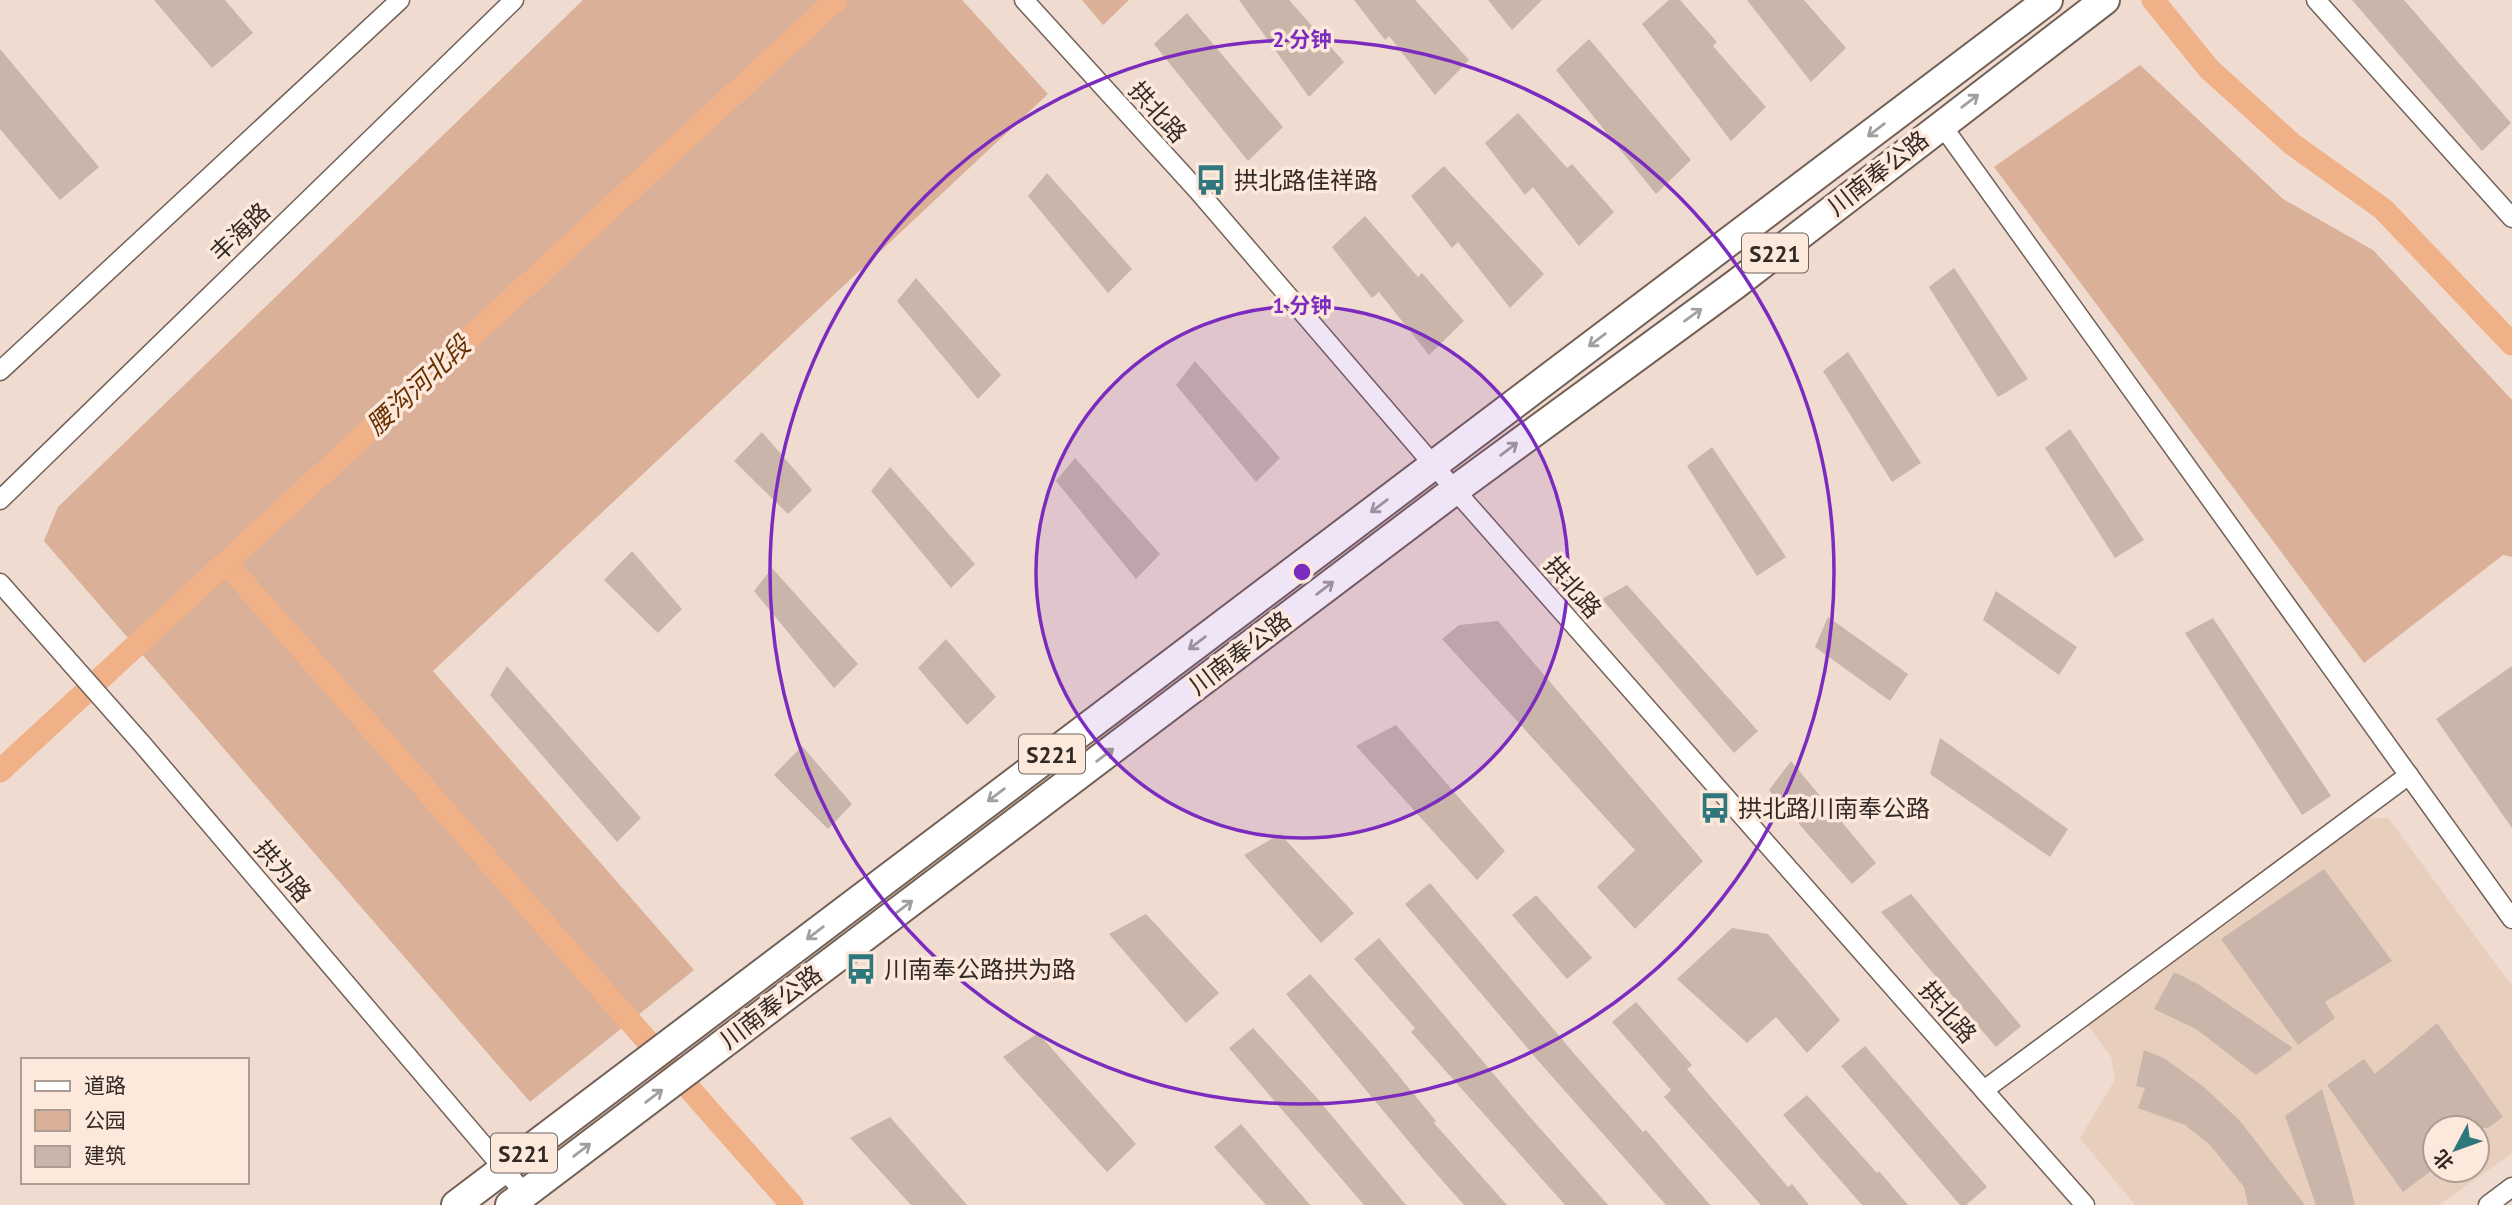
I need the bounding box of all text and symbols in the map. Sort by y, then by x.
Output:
text: 2 分钟 [1272,26,1332,53]
street label: 拱北路 [1122,75,1194,149]
one-way arrow [1961,94,1979,109]
one-way arrow [1868,122,1886,137]
street label: 川南奉公路 [1821,124,1935,222]
bus stop icon: 拱北路佳祥路 [1194,163,1228,197]
place label: 拱北路佳祥路 [1234,165,1378,196]
street label: 丰海路 [203,196,277,268]
road number: S221 [1742,234,1808,272]
text: 1 分钟 [1272,292,1332,319]
one-way arrow [1683,308,1702,322]
water label: 腰沟河北段 [359,327,479,441]
one-way arrow [1588,333,1607,348]
one-way arrow [1500,442,1519,457]
one-way arrow [1369,498,1388,513]
street label: 拱北路 [1538,550,1608,624]
centre of rings [1290,560,1314,584]
one-way arrow [1315,581,1334,596]
street label: 川南奉公路 [1183,605,1297,701]
one-way arrow [1188,636,1207,651]
road number: S221 [1019,734,1085,774]
one-way arrow [1095,748,1114,763]
one-way arrow [987,788,1006,803]
bus stop icon: 拱北路川南奉公路 [1698,791,1732,825]
place label: 拱北路川南奉公路 [1738,793,1930,824]
street label: 拱为路 [248,833,318,909]
one-way arrow [894,900,913,914]
one-way arrow [806,925,825,940]
bus stop icon: 川南奉公路拱为路 [844,952,878,986]
place label: 川南奉公路拱为路 [884,954,1076,985]
street label: 川南奉公路 [714,959,828,1055]
street label: 拱北路 [1913,975,1983,1049]
legend [21,1058,248,1184]
text: 道路 [84,1072,126,1099]
one-way arrow [644,1088,663,1103]
text: 公园 [84,1107,126,1134]
north arrow [2421,1114,2491,1184]
road number: S221 [491,1134,557,1172]
text: 建筑 [84,1142,126,1169]
one-way arrow [573,1143,591,1158]
text: 北 [2428,1145,2458,1175]

